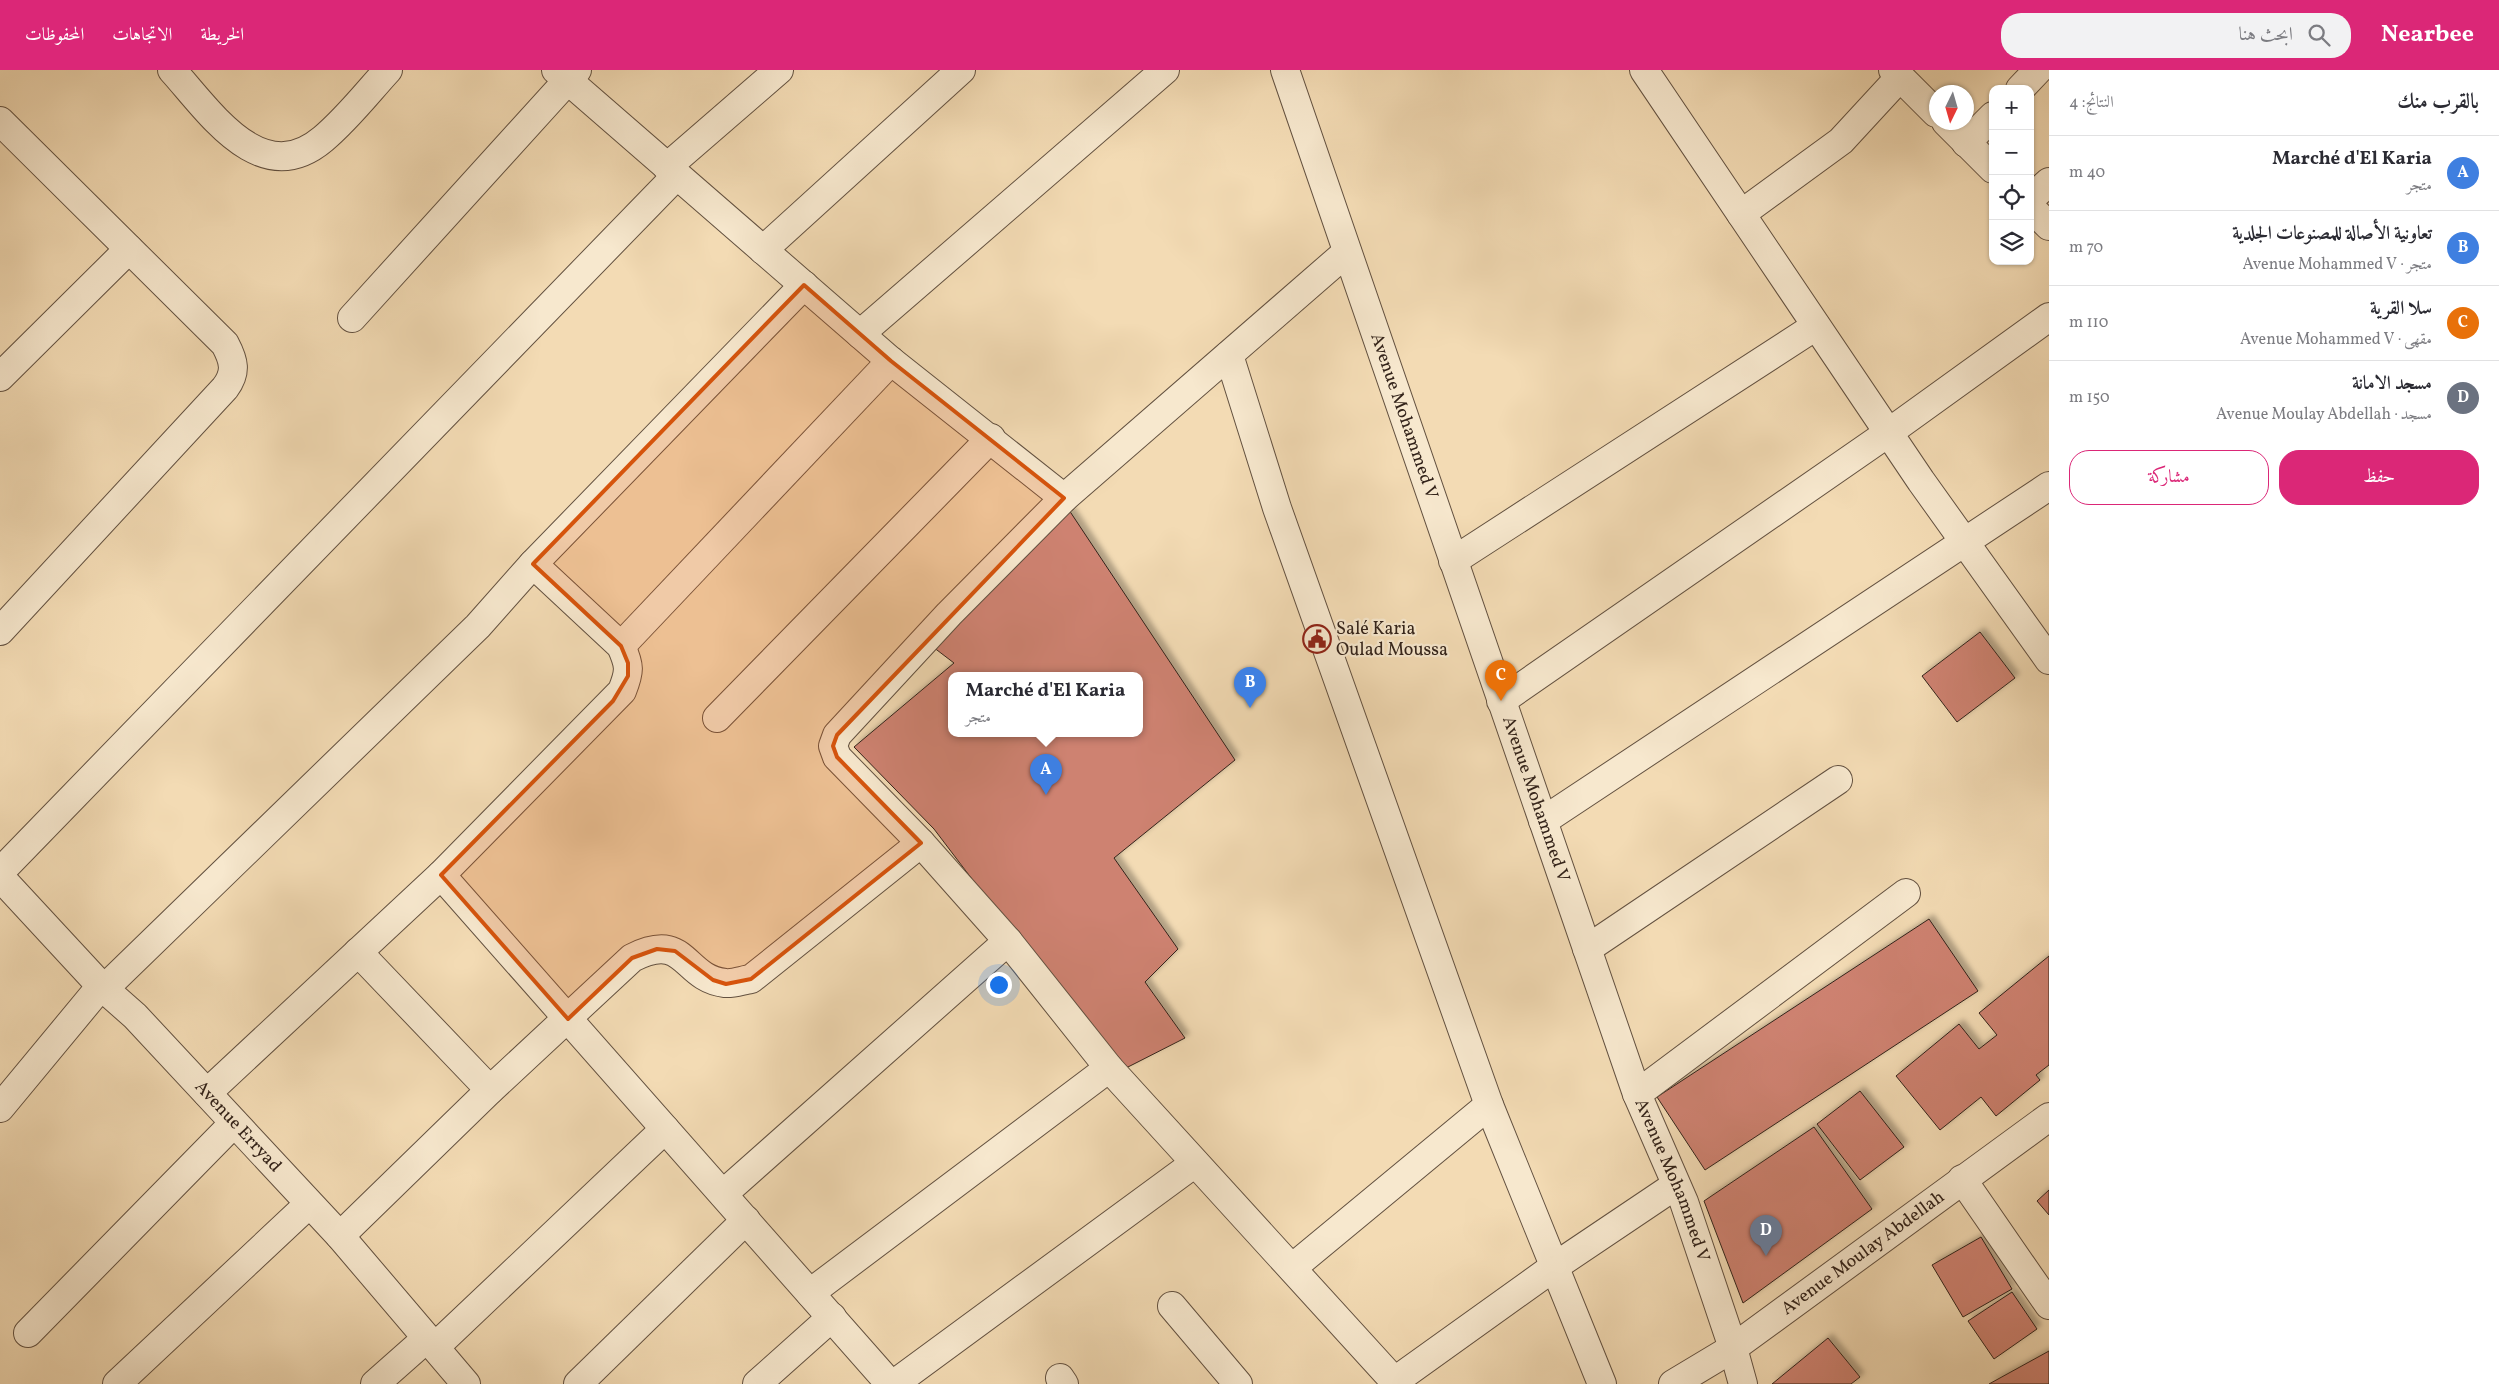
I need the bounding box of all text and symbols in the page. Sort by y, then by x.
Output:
search box [2001,13,2351,58]
text: Nearbee [2381,18,2474,52]
icon: search [2305,21,2333,49]
text: ابحث هنا [2238,22,2293,48]
text: المحفوظات [25,23,84,48]
text: الاتجاهات [112,23,172,48]
text: الخريطة [200,23,244,48]
north arrow [1929,85,1974,130]
map controls [1989,85,2034,265]
button: + [1989,85,2034,130]
text: بالقرب منك [2397,88,2479,117]
text: النتائج: 4 [2069,92,2114,114]
button: − [1989,130,2034,175]
text: Marché d'El Karia [2272,146,2432,172]
text: 40 m [2069,162,2105,184]
text: A [2457,162,2469,184]
button: locate [1989,175,2034,220]
text: متجر [2407,175,2432,197]
button: layers [1989,220,2034,265]
text: تعاونية الأصالة للمصنوعات الجلدية [2232,221,2432,247]
text: 70 m [2069,237,2103,259]
text: B [2458,237,2468,259]
text: متجر · Avenue Mohammed V [2242,254,2432,276]
text: سلا القرية [2370,296,2432,322]
text: 110 m [2069,312,2108,334]
text: C [2458,312,2468,334]
text: مقهى · Avenue Mohammed V [2240,329,2432,351]
street label: Avenue Mohammed V [1364,330,1444,502]
text: مسجد الامانة [2352,371,2432,397]
text: 150 m [2069,387,2110,409]
text: D [2457,387,2469,409]
text: مسجد · Avenue Moulay Abdellah [2216,404,2432,426]
button: مشاركة [2069,450,2269,505]
button: حفظ [2279,450,2479,505]
place label: Salé Karia Oulad Moussa [1336,617,1448,663]
public building icon: Salé Karia Oulad Moussa [1302,624,1332,654]
pin: C [1485,660,1517,701]
pin: B [1234,667,1266,708]
popup [948,672,1143,737]
text: Marché d'El Karia [966,678,1125,704]
text: متجر [966,707,991,729]
street label: Avenue Mohammed V [1496,713,1576,885]
pin: A [1030,754,1062,795]
your location [986,972,1012,998]
street label: Avenue Erryad [189,1075,287,1178]
street label: Avenue Mohammed V [1628,1095,1716,1265]
street label: Avenue Moulay Abdellah [1776,1185,1950,1321]
pin: D [1750,1215,1782,1256]

